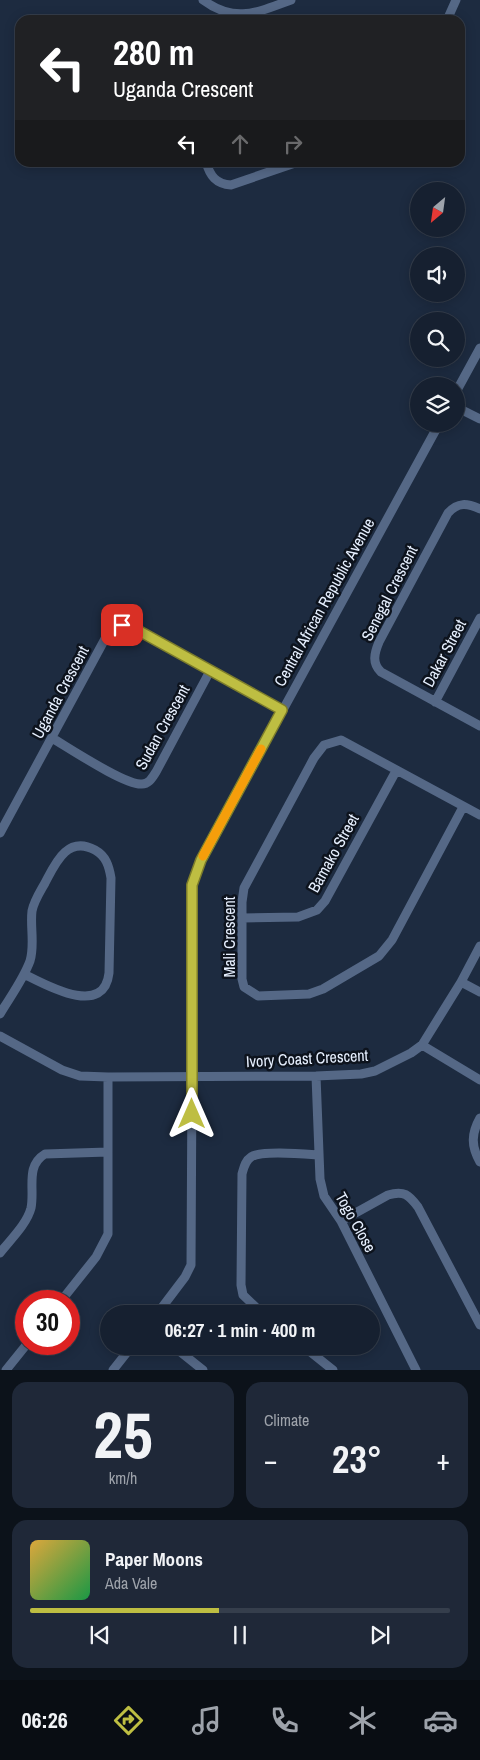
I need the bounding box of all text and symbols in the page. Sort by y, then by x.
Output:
text: 280 m [113,29,194,76]
icon: left [30,35,95,100]
text: Uganda Crescent [113,74,253,104]
icon: left [173,130,201,158]
icon: ahead [226,130,254,158]
icon: right [279,130,307,158]
north arrow [410,182,465,238]
map controls [410,182,465,432]
button: sound [410,247,465,302]
button: search [410,312,465,367]
button: layers [410,377,465,432]
street label: Central African Republic Avenue [268,514,380,690]
street label: Senegal Crescent [356,541,423,644]
pin [101,604,143,646]
icon: arrive [108,611,136,639]
street label: Dakar Street [417,615,471,691]
street label: Uganda Crescent [26,641,94,742]
street label: Sudan Crescent [130,680,195,773]
street label: Bamako Street [302,809,364,896]
street label: Mali Crescent [218,896,240,977]
street label: Ivory Coast Crescent [245,1044,369,1072]
position arrow [165,1087,217,1139]
street label: Togo Close [330,1188,382,1256]
speed limit sign: 30 [15,1290,80,1355]
text: 06:27 · 1 min · 400 m [165,1317,315,1343]
text: 25 [93,1391,153,1478]
text: Climate [264,1409,309,1431]
text: 23° [332,1434,382,1485]
text: − [264,1441,277,1479]
text: + [437,1441,450,1479]
text: km/h [109,1467,137,1489]
text: Paper Moons [105,1546,203,1572]
text: Ada Vale [105,1572,157,1594]
icon: previous [86,1621,114,1649]
icon: pause [226,1621,254,1649]
icon: next [366,1621,394,1649]
icon: directions [111,1703,146,1738]
icon: music [189,1703,224,1738]
icon: phone [267,1703,302,1738]
icon: climate [345,1703,380,1738]
icon: car [423,1703,458,1738]
text: 06:26 [22,1705,68,1735]

